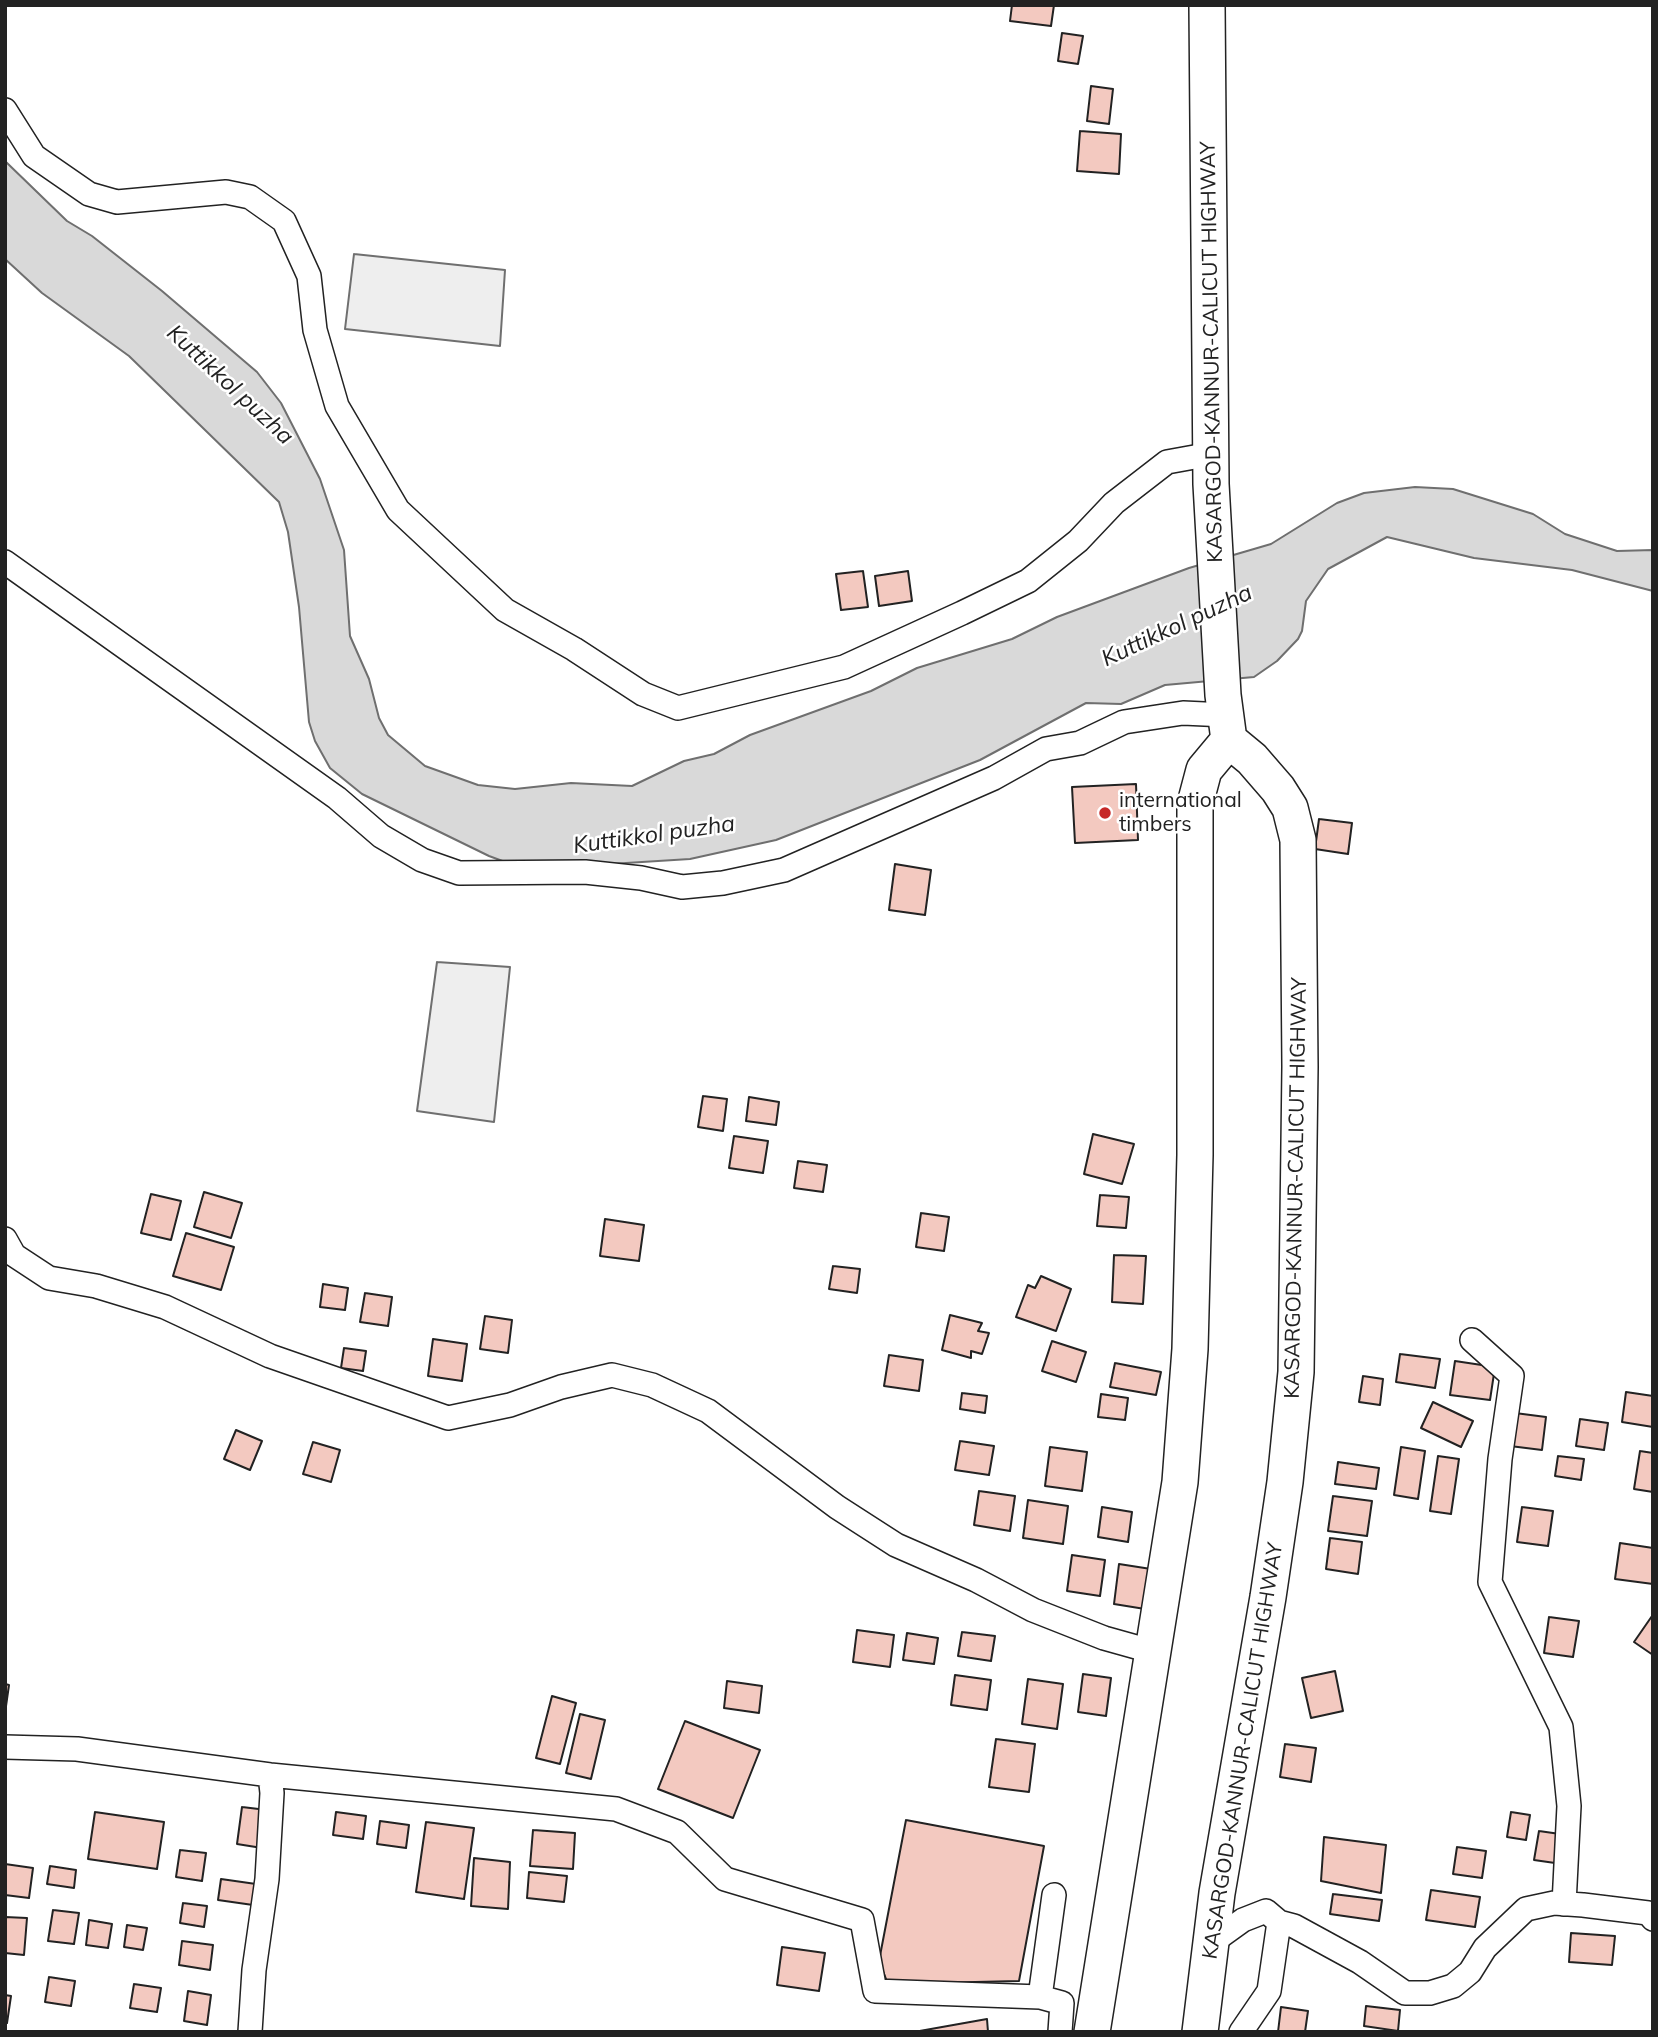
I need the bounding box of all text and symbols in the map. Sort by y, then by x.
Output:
street label: KASARGOD-KANNUR-CALICUT HIGHWAY [1196,141,1228,563]
water label: Kuttikkol puzha [161,319,299,451]
water label: Kuttikkol puzha [1097,579,1257,673]
place label: international timbers [1119,788,1242,838]
marker: international timbers [1097,805,1113,821]
water label: Kuttikkol puzha [571,810,737,860]
street label: KASARGOD-KANNUR-CALICUT HIGHWAY [1280,977,1312,1399]
street label: KASARGOD-KANNUR-CALICUT HIGHWAY [1198,1541,1288,1961]

